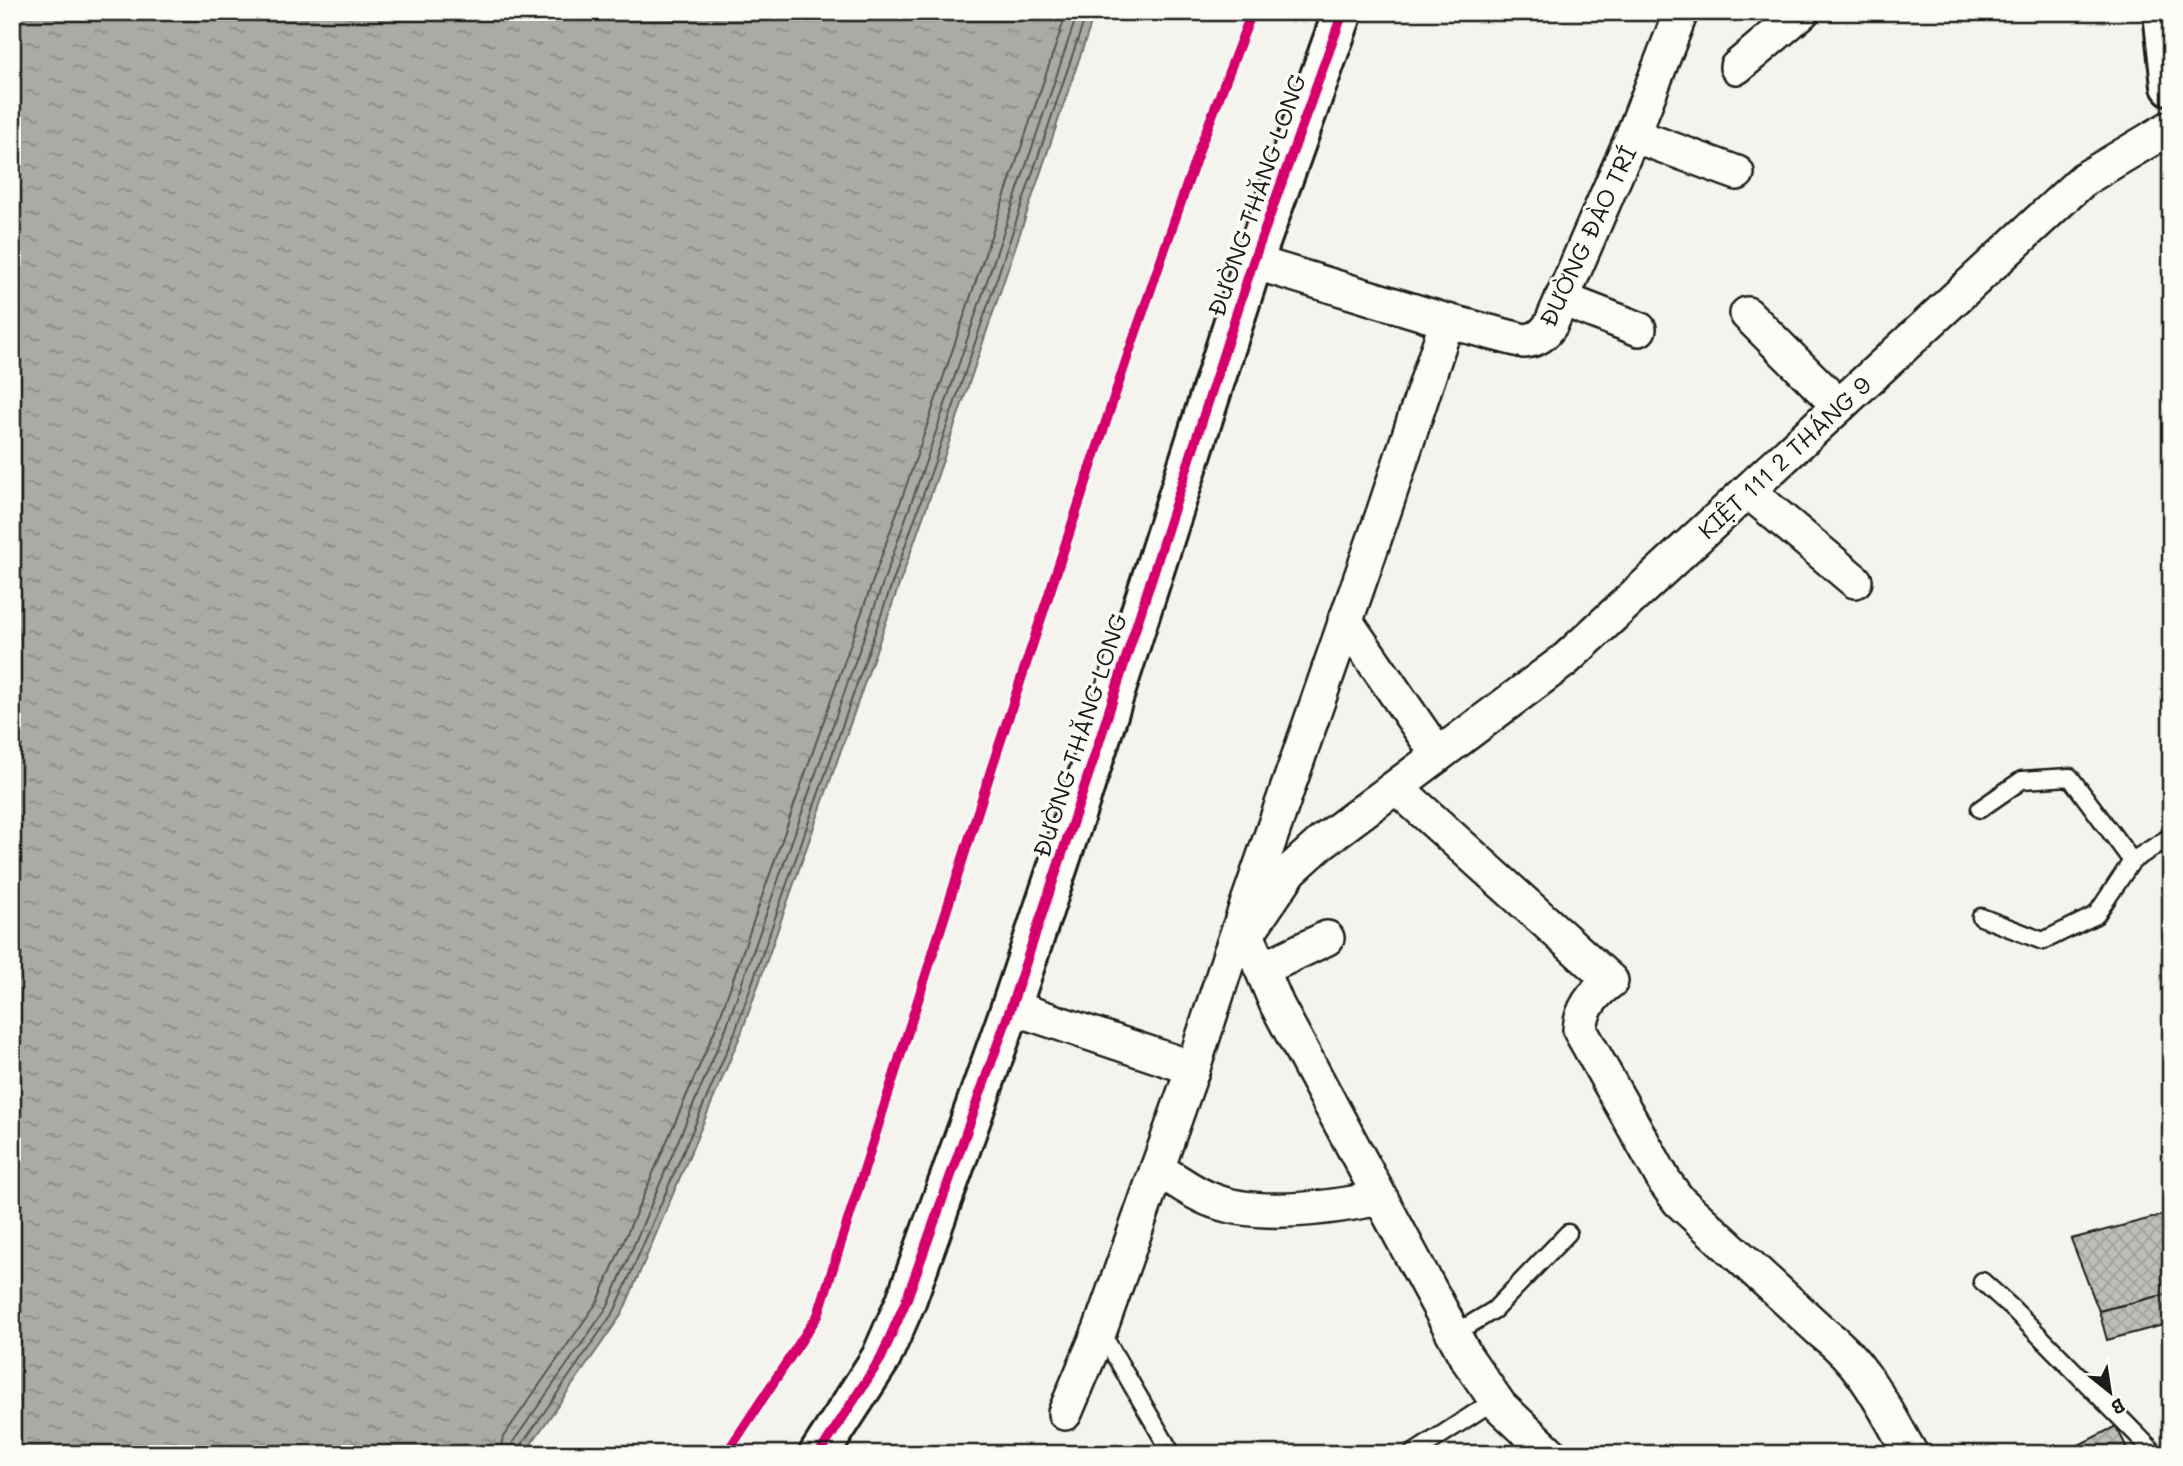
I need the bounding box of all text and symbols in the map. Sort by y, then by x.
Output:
street label: ĐƯỜNG THĂNG LONG [1200,69,1312,321]
street label: ĐƯỜNG ĐÀO TRÍ [1531,141,1643,331]
street label: KIỆT 111 2 THÁNG 9 [1691,369,1877,545]
street label: ĐƯỜNG THĂNG LONG [1025,609,1133,861]
north arrow [2074,1358,2144,1428]
text: B [2107,1393,2131,1421]

